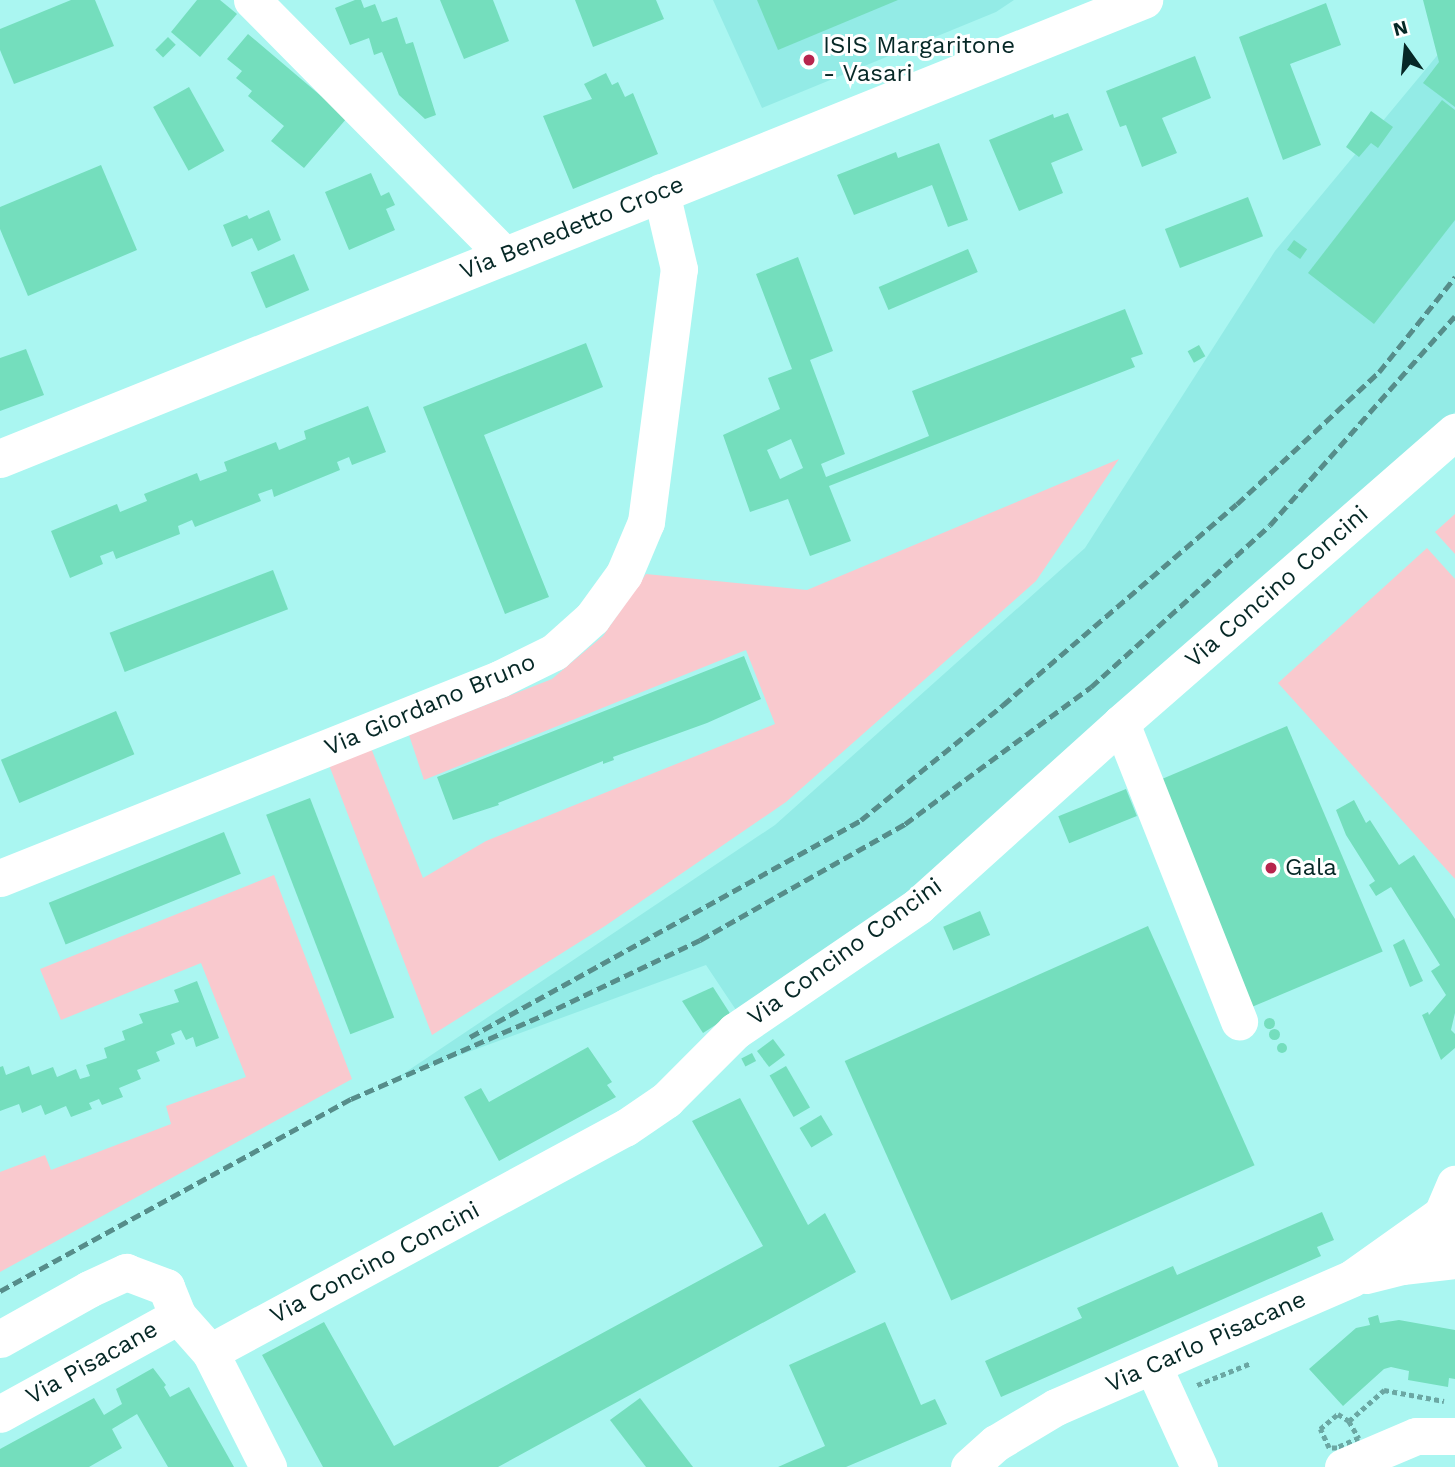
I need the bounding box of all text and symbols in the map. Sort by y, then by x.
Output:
north arrow [1371,14,1441,84]
text: N [1391,15,1410,41]
place label: ISIS Margaritone - Vasari [823,32,1015,88]
marker: ISIS Margaritone - Vasari [801,52,817,68]
street label: Via Benedetto Croce [456,170,688,286]
street label: Via Concino Concini [1179,500,1375,674]
street label: Via Giordano Bruno [320,647,540,763]
place label: Gala [1285,854,1337,882]
marker: Gala [1263,860,1279,876]
street label: Via Concino Concini [742,872,948,1032]
street label: Via Concino Concini [265,1195,485,1331]
street label: Via Carlo Pisacane [1101,1285,1311,1399]
street label: Via Pisacane [21,1315,163,1411]

